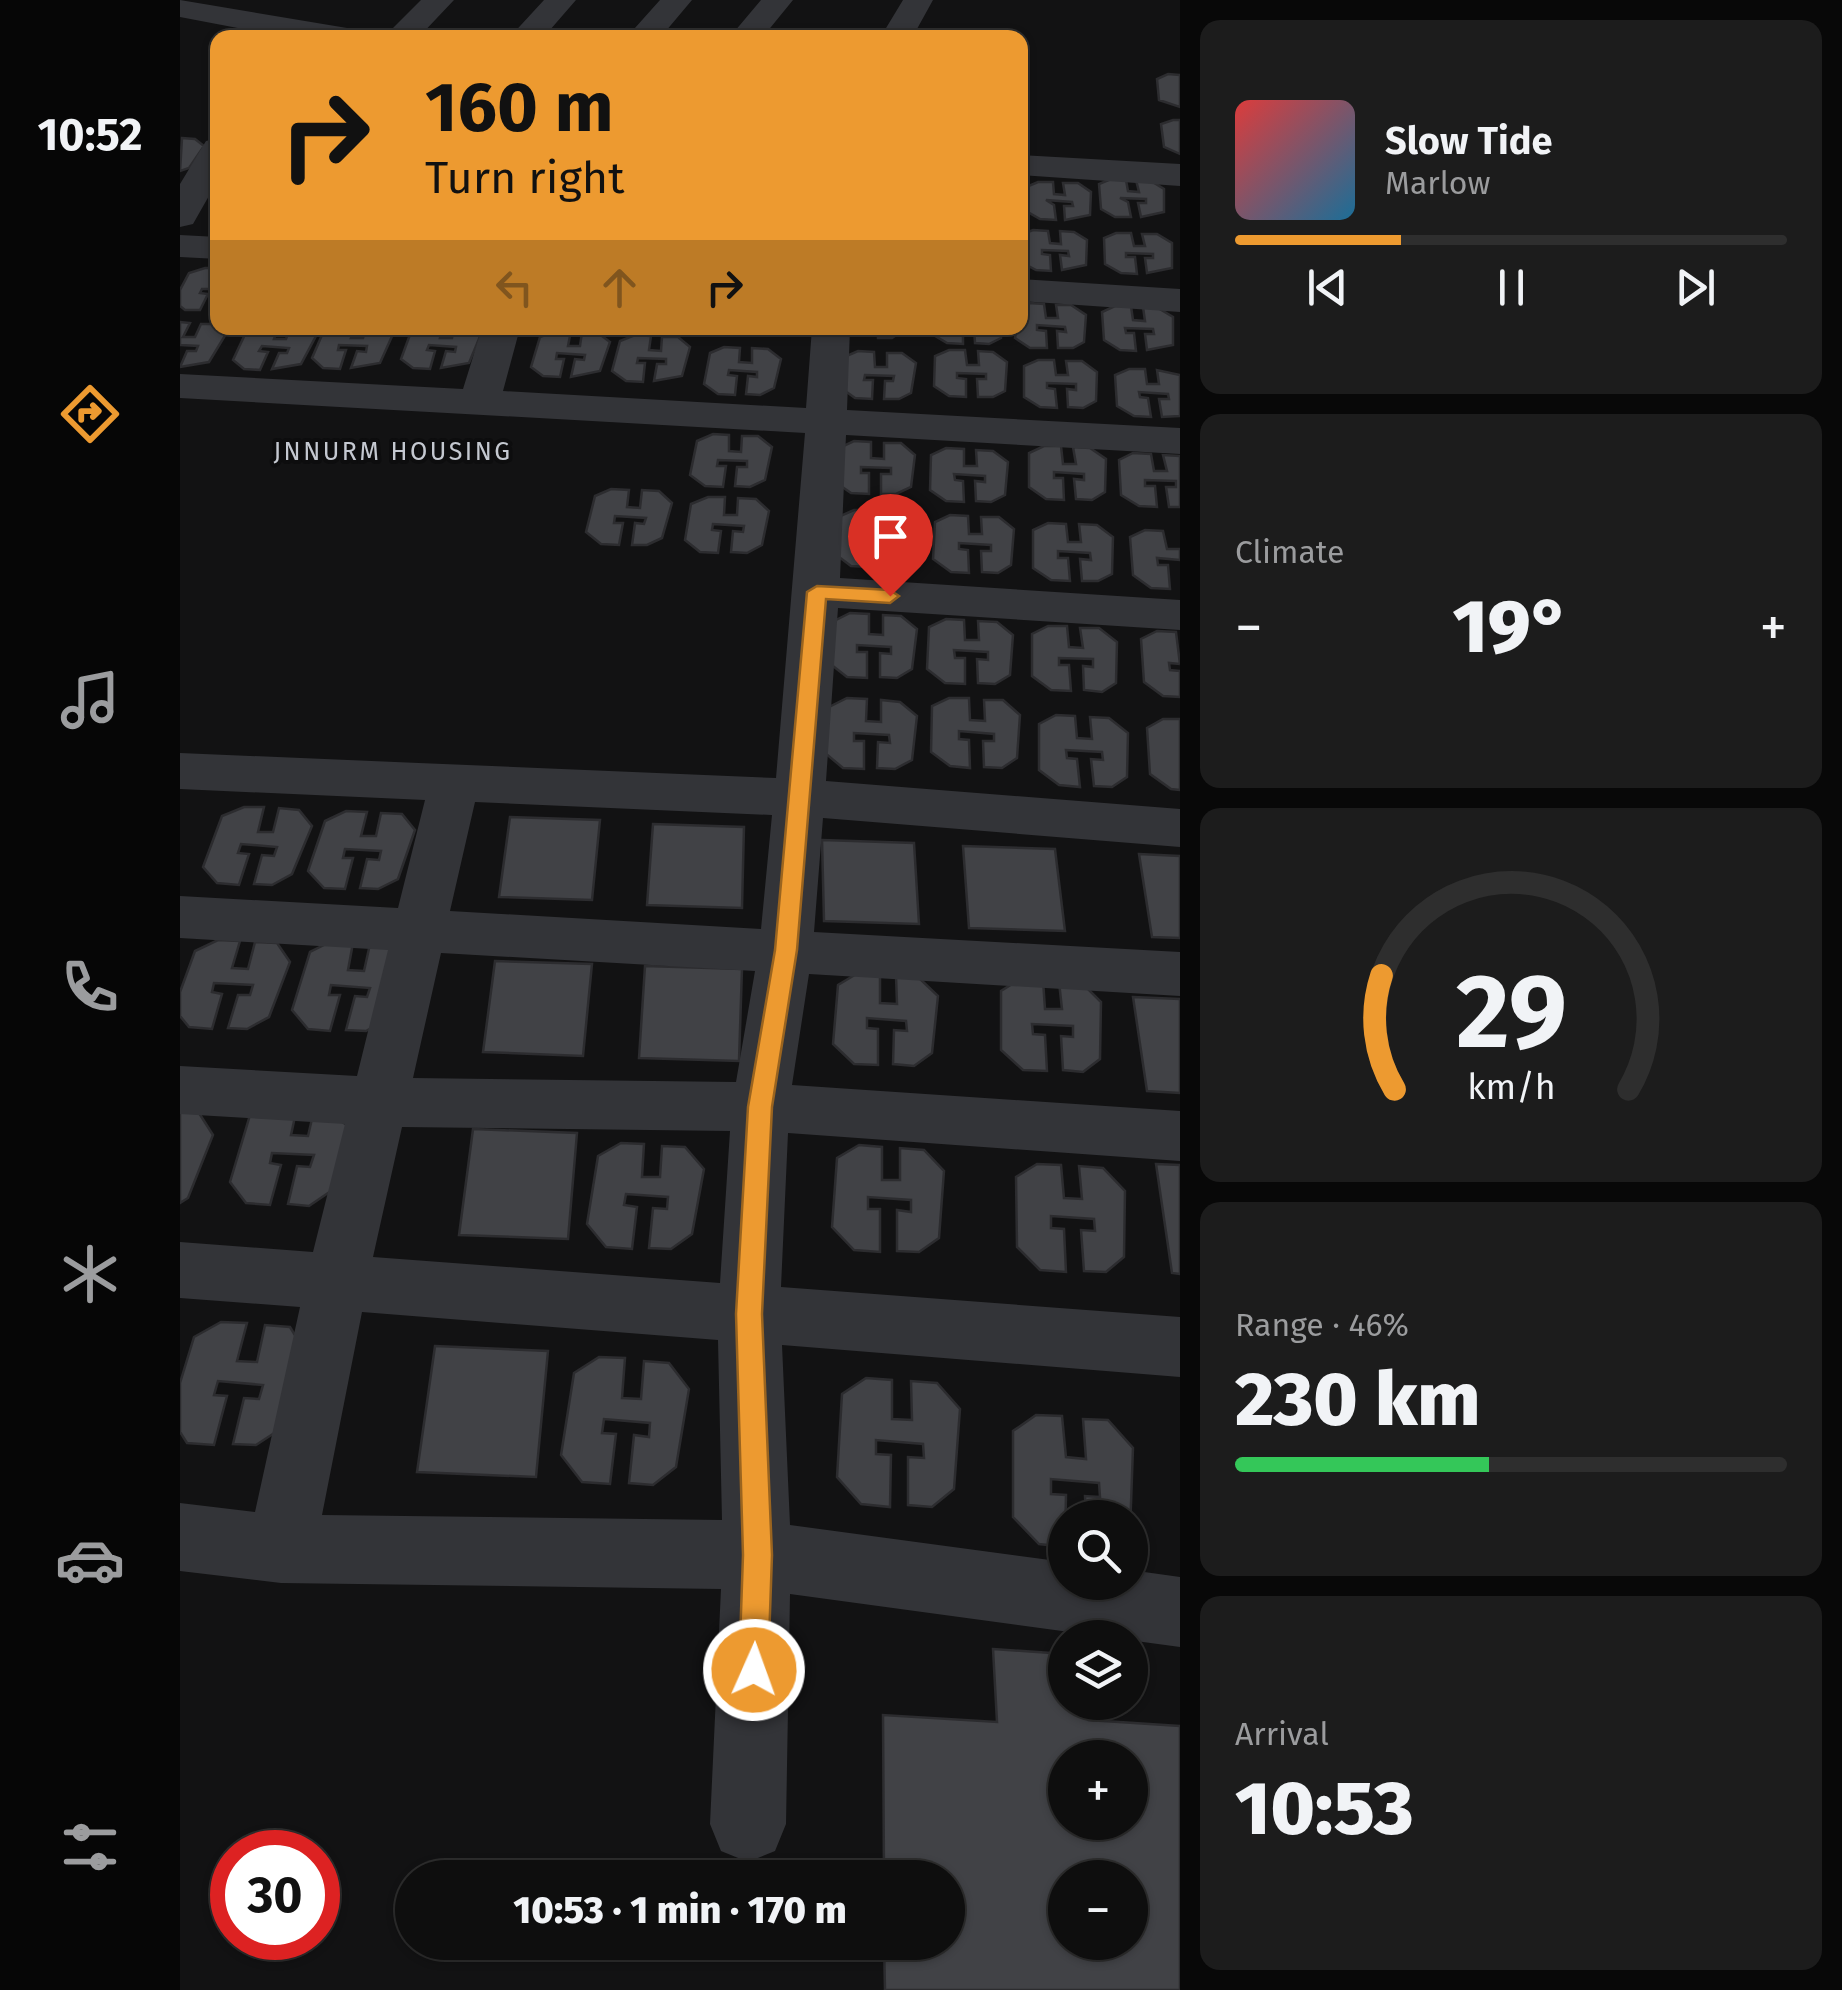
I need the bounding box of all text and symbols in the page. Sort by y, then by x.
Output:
text: 160 m [425,66,614,150]
icon: right [260,70,390,200]
text: 10:52 [37,108,143,162]
text: Slow Tide [1385,118,1553,164]
text: Turn right [425,151,624,205]
text: Marlow [1385,164,1491,202]
icon: left [487,260,542,315]
icon: ahead [592,260,647,315]
icon: right [697,260,752,315]
icon: previous [1300,260,1355,315]
icon: pause [1484,260,1539,315]
icon: next [1668,260,1723,315]
icon: directions [55,379,125,449]
district label: JNNURM HOUSING [273,437,513,467]
pin [848,494,933,597]
icon: arrive [863,509,918,564]
text: Climate [1235,533,1344,571]
text: 19° [1452,582,1570,672]
text: − [1235,595,1263,661]
text: + [1760,595,1787,661]
icon: music [55,665,125,735]
text: 29 [1456,950,1566,1075]
icon: phone [55,952,125,1022]
text: km/h [1467,1066,1555,1108]
icon: climate [55,1239,125,1309]
text: Range · 46% [1235,1306,1409,1344]
text: 230 km [1235,1355,1480,1445]
map controls [1048,1500,1148,1960]
button: search [1048,1500,1148,1600]
icon: car [55,1525,125,1595]
position arrow [702,1618,806,1722]
button: layers [1048,1620,1148,1720]
text: Arrival [1235,1715,1329,1753]
button: + [1048,1740,1148,1840]
text: 10:53 [1235,1764,1413,1854]
icon: filters [55,1812,125,1882]
speed limit sign: 30 [210,1830,340,1960]
button: − [1048,1860,1148,1960]
text: 10:53 · 1 min · 170 m [513,1887,847,1933]

